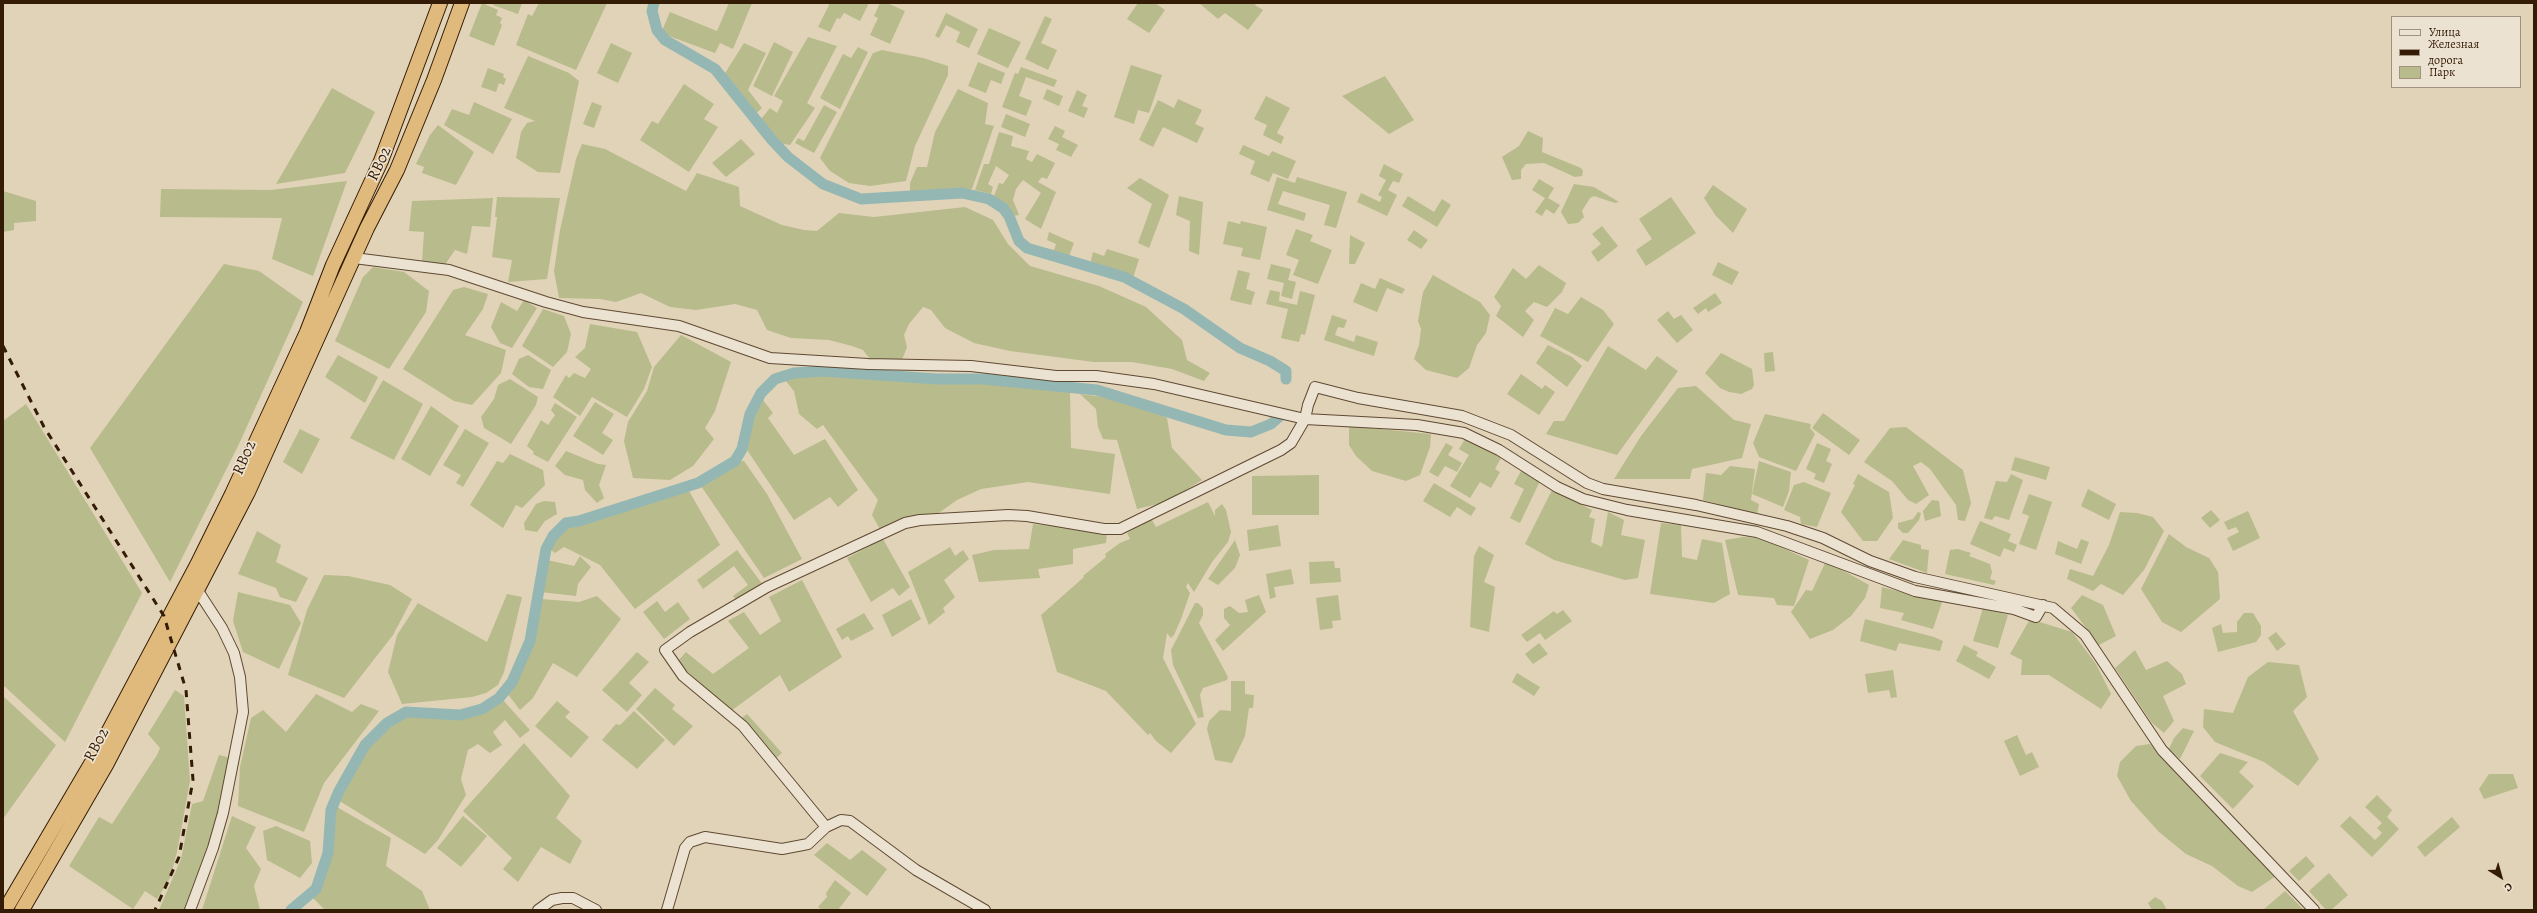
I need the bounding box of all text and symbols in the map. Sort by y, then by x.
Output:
legend [2391,16,2521,88]
text: Улица [2429,24,2460,40]
text: Железная дорога [2428,36,2479,68]
text: Парк [2429,64,2455,80]
street label: RB02 [364,144,396,184]
street label: RB02 [229,438,261,478]
street label: RB02 [80,725,114,765]
north arrow [2481,857,2521,897]
text: С [2501,879,2516,895]

